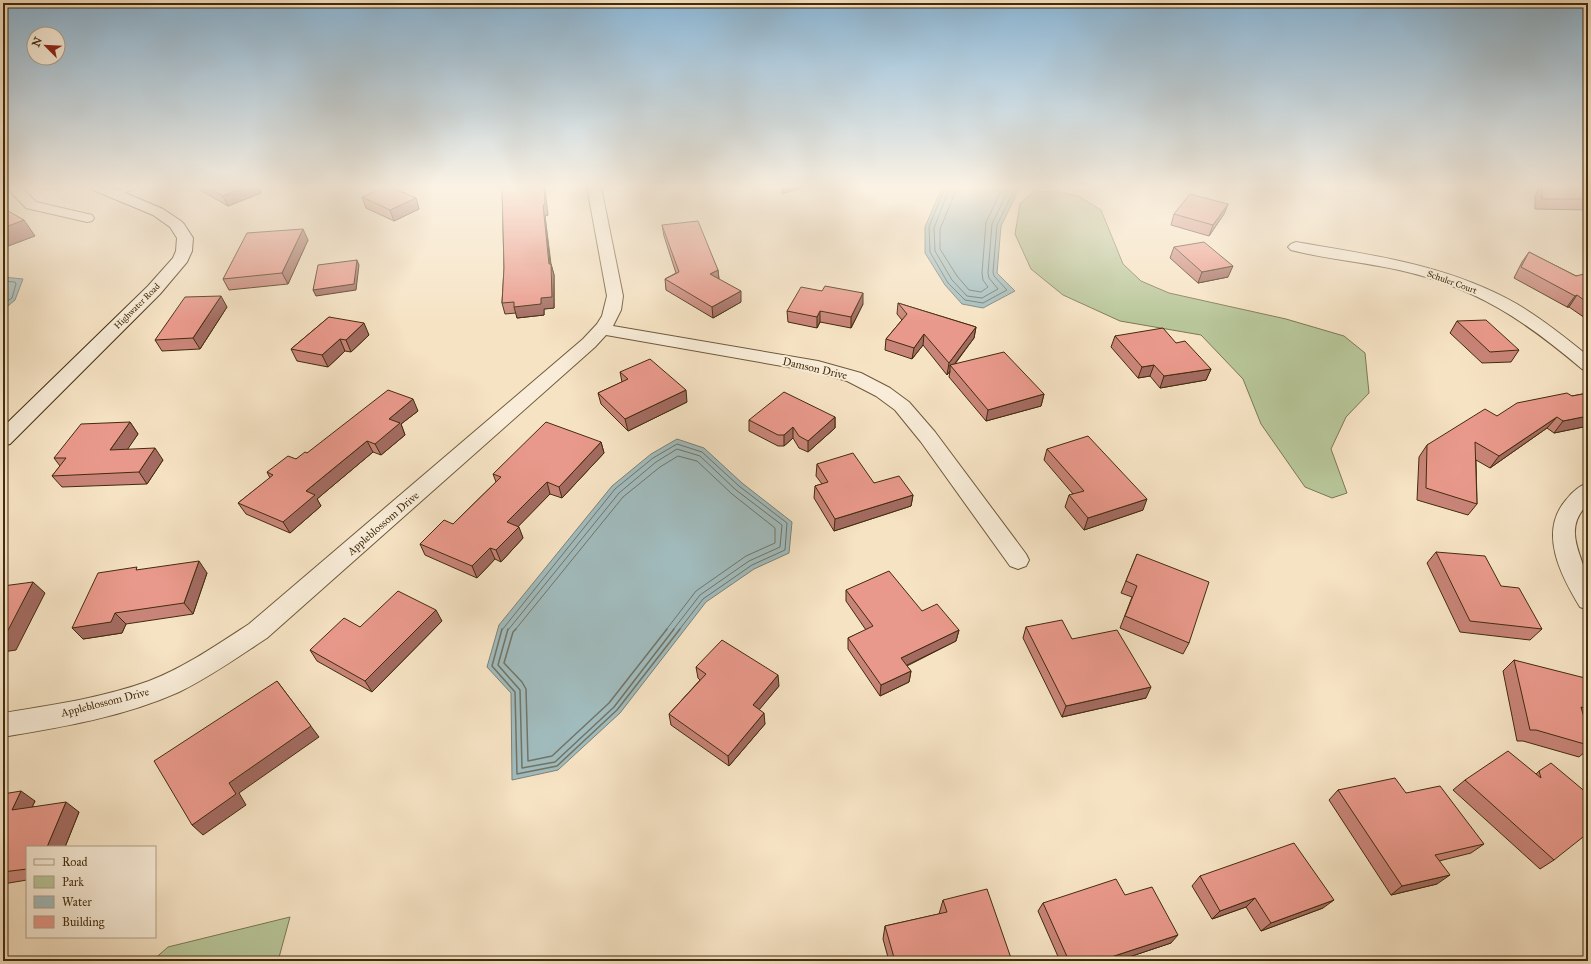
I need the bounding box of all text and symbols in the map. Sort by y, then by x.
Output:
north arrow [26,26,66,66]
text: N [29,35,45,49]
street label: Schuler Court [1426,267,1479,296]
street label: Highwater Road [111,280,163,332]
street label: Damson Drive [781,355,849,382]
street label: Appleblossom Drive [344,489,422,559]
street label: Appleblossom Drive [59,685,151,720]
legend [26,846,156,938]
text: Road [62,855,88,869]
text: Park [62,875,84,889]
text: Water [62,895,92,909]
text: Building [62,915,105,930]

